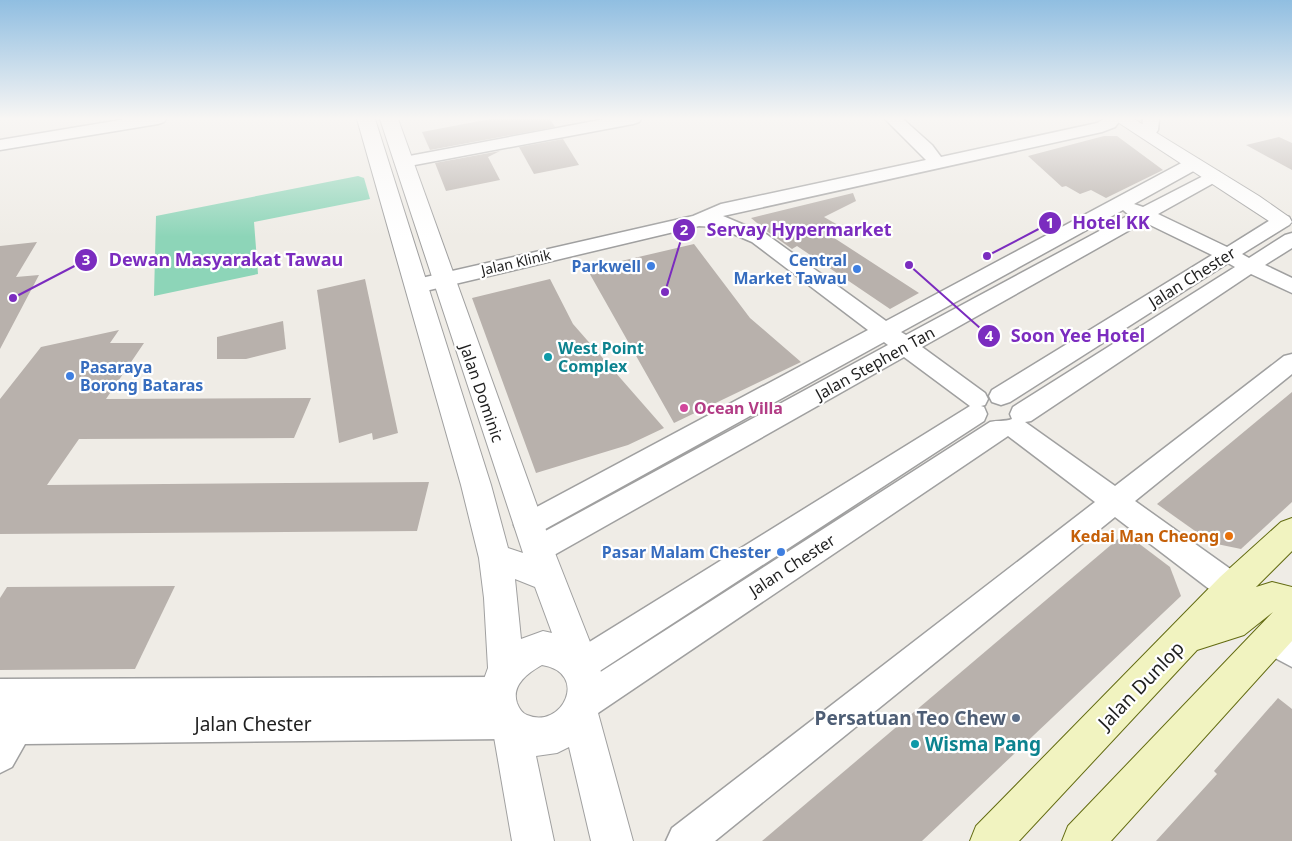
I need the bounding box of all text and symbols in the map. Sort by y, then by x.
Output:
callout: Hotel KK [1038,206,1160,239]
text: Hotel KK [1072,210,1150,234]
text: 1 [1046,212,1054,232]
callout: Servay Hypermarket [671,213,901,246]
text: Servay Hypermarket [706,217,892,241]
text: 2 [680,219,689,239]
street label: Jalan Chester [1143,241,1240,314]
callout: Dewan Masyarakat Tawau [73,244,353,277]
street label: Jalan Klinik [477,245,553,280]
text: Dewan Masyarakat Tawau [109,247,343,271]
text: 3 [82,249,90,269]
place label: Central Market Tawau [733,249,847,289]
place label: Parkwell [572,255,641,277]
marker: Parkwell [645,260,657,272]
marker: Central Market Tawau [851,263,863,275]
callout: Soon Yee Hotel [976,320,1155,353]
street label: Jalan Stephen Tan [810,321,939,406]
text: Soon Yee Hotel [1011,323,1145,347]
text: 4 [985,325,994,345]
place label: West Point Complex [558,337,644,377]
street label: Jalan Dominic [454,339,509,445]
marker: West Point Complex [542,351,554,363]
place label: Pasaraya Borong Bataras [80,356,203,396]
marker: Pasaraya Borong Bataras [64,370,76,382]
place label: Ocean Villa [694,397,783,419]
marker: Ocean Villa [678,402,690,414]
place label: Kedai Man Cheong [1070,525,1219,547]
street label: Jalan Chester [743,529,840,602]
marker: Kedai Man Cheong [1223,530,1235,542]
place label: Pasar Malam Chester [602,541,771,563]
marker: Pasar Malam Chester [775,546,787,558]
street label: Jalan Dunlop [1091,635,1190,736]
place label: Persatuan Teo Chew [815,705,1007,731]
street label: Jalan Chester [192,711,312,737]
marker: Persatuan Teo Chew [1010,712,1022,724]
place label: Wisma Pang [925,731,1041,757]
marker: Wisma Pang [909,738,921,750]

